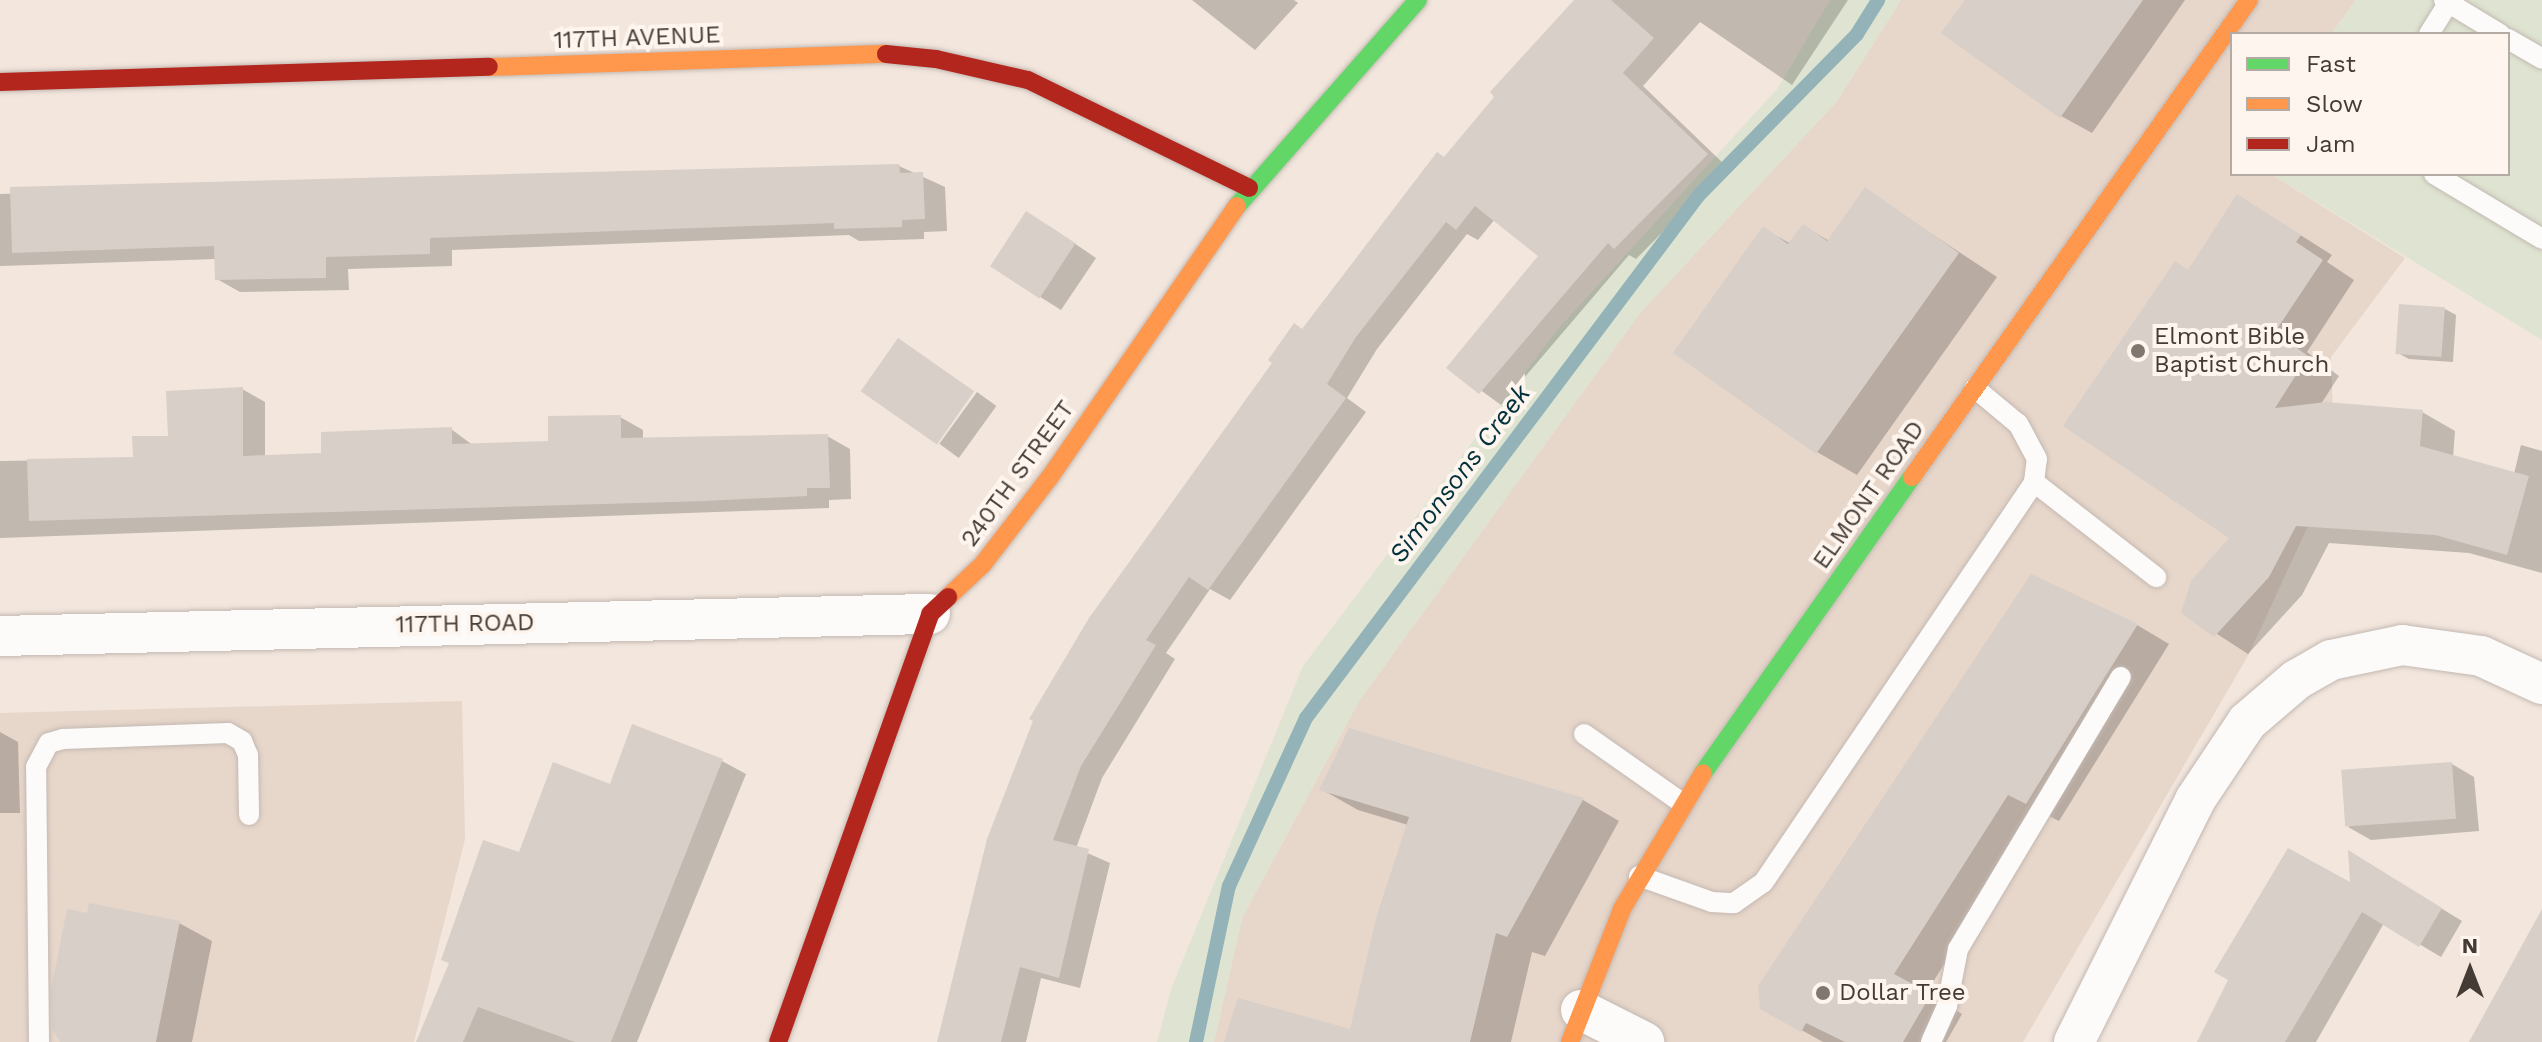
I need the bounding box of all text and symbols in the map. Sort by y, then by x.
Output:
street label: 117TH AVENUE [553,21,721,55]
legend [2230,32,2510,176]
text: Fast [2306,50,2356,78]
text: Slow [2306,90,2363,118]
text: Jam [2306,130,2356,158]
place label: Elmont Bible Baptist Church [2154,323,2329,379]
marker: Elmont Bible Baptist Church [2129,342,2147,360]
water label: Simonsons Creek [1383,379,1537,569]
street label: 240TH STREET [955,395,1081,553]
street label: ELMONT ROAD [1807,415,1931,575]
street label: 117TH ROAD [395,608,535,640]
north arrow [2430,930,2510,1010]
text: N [2462,933,2478,958]
place label: Dollar Tree [1839,979,1967,1007]
marker: Dollar Tree [1814,984,1832,1002]

